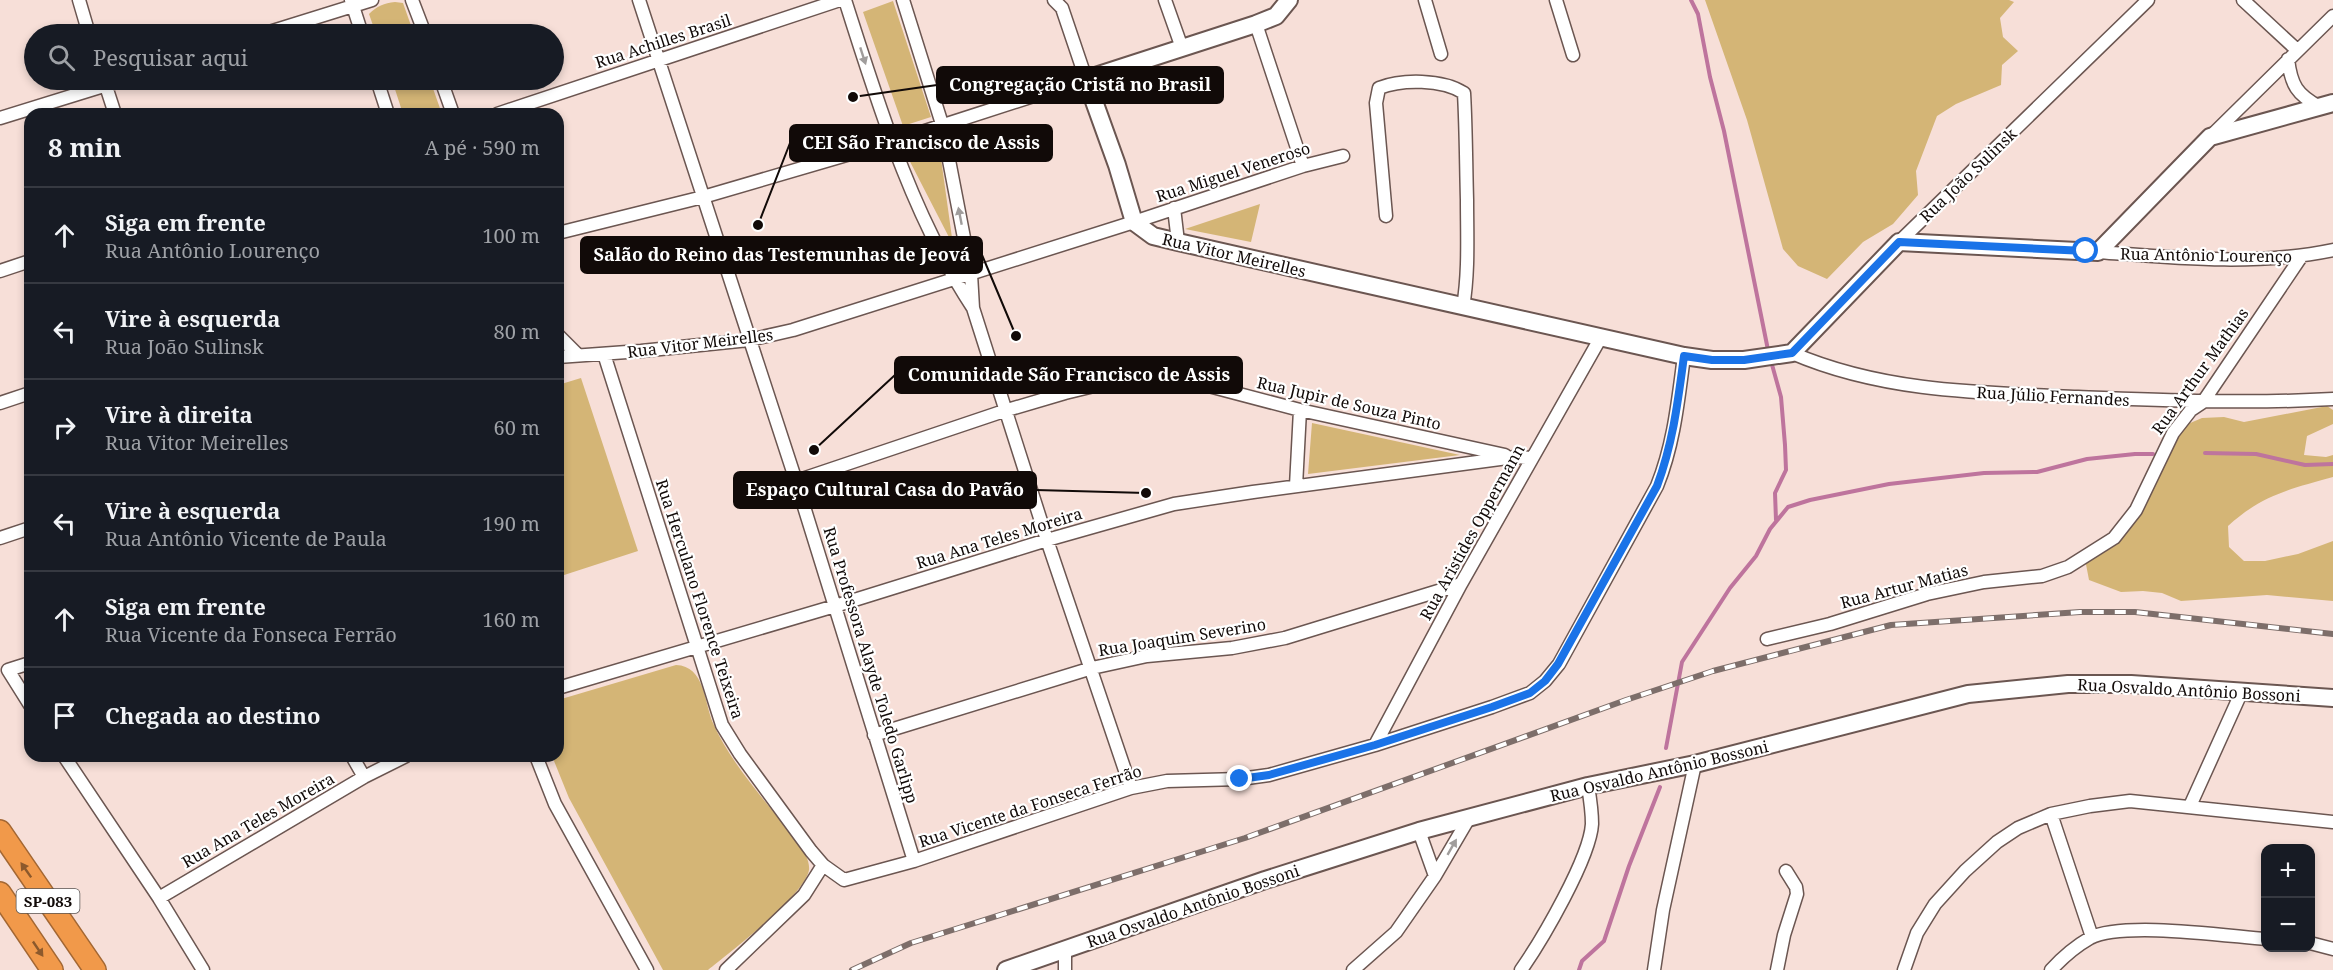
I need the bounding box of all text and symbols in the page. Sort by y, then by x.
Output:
street label: Rua Achilles Brasil [592,9,734,73]
search box [24,24,564,90]
icon: search [45,41,78,74]
text: Pesquisar aqui [93,42,248,72]
one-way arrow [858,47,868,65]
callout: Congregação Cristã no Brasil [937,67,1223,103]
text: Congregação Cristã no Brasil [949,72,1212,96]
street label: Rua João Sulinsk [1915,123,2022,227]
callout: CEI São Francisco de Assis [790,125,1052,161]
text: 8 min [48,129,122,165]
text: CEI São Francisco de Assis [802,130,1040,154]
text: A pé · 590 m [425,134,540,161]
street label: Rua Miguel Veneroso [1153,137,1313,207]
text: Siga em frente [105,207,266,237]
one-way arrow [955,207,964,226]
icon: ahead [48,219,81,252]
text: 100 m [482,222,540,249]
street label: Rua Vitor Meirelles [1160,228,1308,282]
text: Rua Antônio Lourenço [105,237,320,264]
callout: Salão do Reino das Testemunhas de Jeová [581,237,982,273]
route start [2072,237,2098,263]
text: Salão do Reino das Testemunhas de Jeová [594,242,971,266]
street label: Rua Antônio Lourenço [2120,243,2292,267]
text: Vire à esquerda [105,303,281,333]
street label: Rua Arthur Mathias [2147,303,2253,439]
icon: left [48,315,81,348]
text: 80 m [494,318,540,345]
street label: Rua Vitor Meirelles [626,323,774,363]
text: Rua João Sulinsk [105,333,264,360]
callout: Comunidade São Francisco de Assis [895,357,1242,393]
text: Comunidade São Francisco de Assis [908,362,1231,386]
street label: Rua Jupir de Souza Pinto [1255,371,1443,435]
street label: Rua Júlio Fernandes [1976,381,2130,411]
text: Vire à direita [105,399,253,429]
icon: right [48,411,81,444]
text: 60 m [494,414,540,441]
text: Rua Vitor Meirelles [105,429,288,456]
street label: Rua Aristides Oppermann [1414,440,1530,624]
callout: Espaço Cultural Casa do Pavão [734,472,1036,508]
street label: Rua Herculano Florence Teixeira [651,476,749,722]
text: Espaço Cultural Casa do Pavão [746,477,1024,501]
text: Vire à esquerda [105,495,281,525]
street label: Rua Ana Teles Moreira [913,502,1085,574]
icon: left [48,507,81,540]
text: 190 m [482,510,540,537]
street label: Rua Professora Alayde Toledo Garlipp [818,524,924,806]
text: Rua Antônio Vicente de Paula [105,525,387,552]
street label: Rua Artur Matias [1838,558,1970,614]
text: Siga em frente [105,591,266,621]
icon: ahead [48,603,81,636]
text: 160 m [482,606,540,633]
street label: Rua Joaquim Severino [1097,613,1267,661]
text: Rua Vicente da Fonseca Ferrão [105,621,397,648]
street label: Rua Osvaldo Antônio Bossoni [2077,673,2301,707]
icon: arrive [48,699,81,732]
text: Chegada ao destino [105,700,320,730]
street label: Rua Osvaldo Antônio Bossoni [1548,735,1770,807]
street label: Rua Vicente da Fonseca Ferrão [916,759,1144,853]
route end [1226,765,1252,791]
street label: Rua Ana Teles Moreira [178,767,338,873]
one-way arrow [1446,839,1457,855]
map controls [2261,844,2315,952]
button: + [2261,844,2315,898]
street label: Rua Osvaldo Antônio Bossoni [1084,859,1302,953]
one-way arrow [21,862,32,878]
road number: SP-083 [16,889,80,913]
button: − [2261,898,2315,952]
one-way arrow [32,940,44,956]

